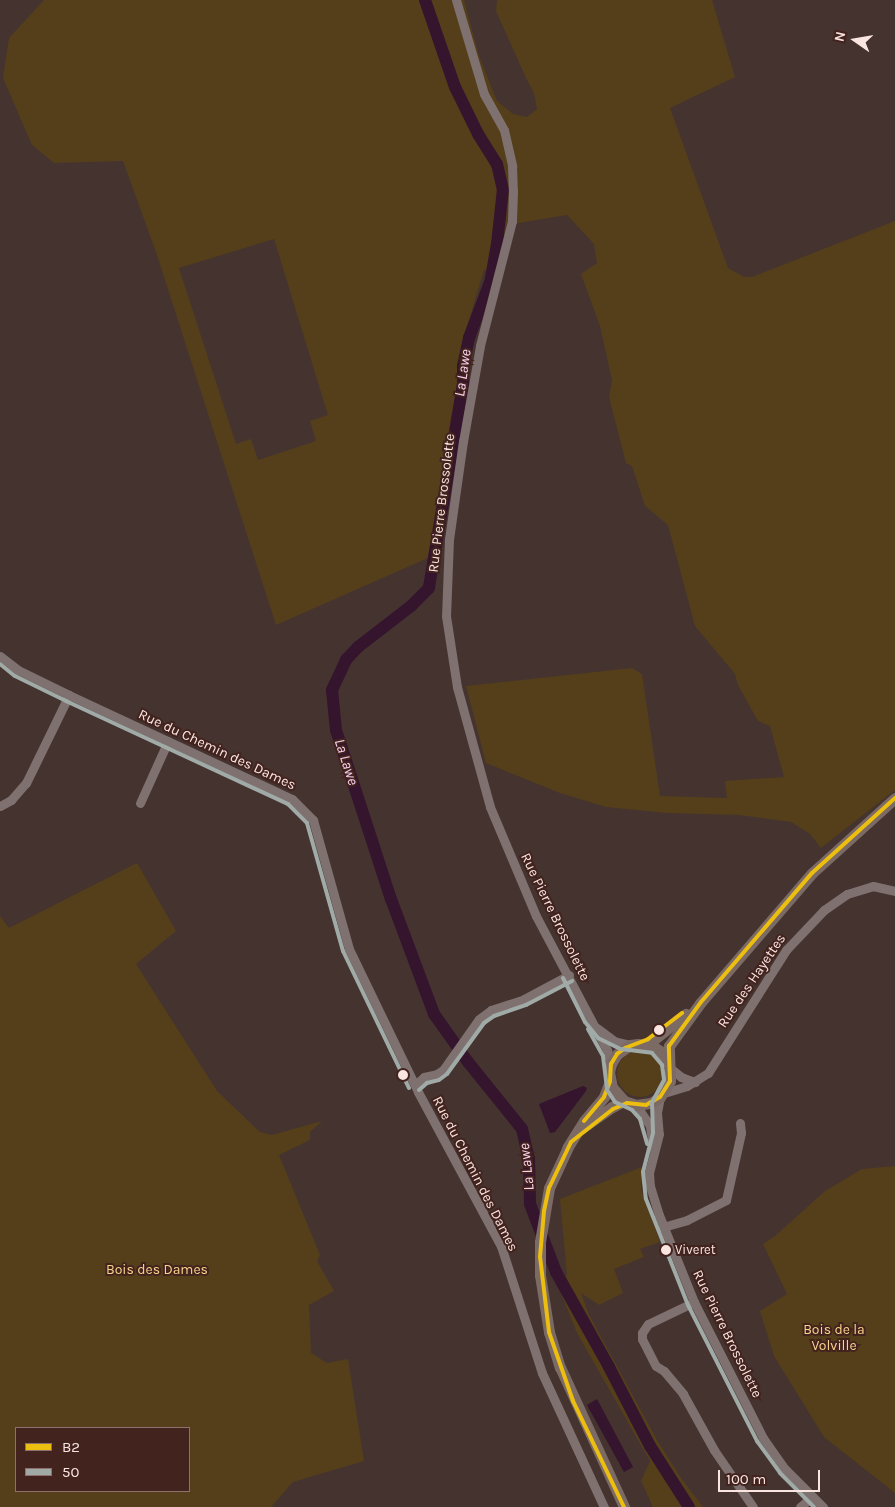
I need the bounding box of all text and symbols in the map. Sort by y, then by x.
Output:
north arrow [830,15,880,65]
text: N [830,30,849,43]
water label: La Lawe [451,348,475,398]
street label: Rue Pierre Brossolette [425,433,459,573]
street label: Rue du Chemin des Dames [136,706,298,794]
water label: La Lawe [330,737,362,787]
street label: Rue Pierre Brossolette [517,850,593,984]
street label: Rue des Hayettes [714,931,790,1031]
unlabelled marker [654,1025,664,1035]
unlabelled marker [398,1070,408,1080]
street label: Rue du Chemin des Dames [429,1094,521,1254]
water label: La Lawe [516,1142,538,1192]
place label: Viveret [675,1242,716,1258]
marker: Viveret [661,1245,671,1255]
park label: Bois des Dames [106,1262,208,1278]
street label: Rue Pierre Brossolette [689,1267,765,1401]
park label: Bois de la Volville [803,1322,865,1354]
legend [15,1427,190,1492]
text: B2 [62,1438,80,1456]
scale bar [720,1460,822,1492]
text: 50 [62,1463,79,1481]
text: 100 m [726,1470,766,1488]

